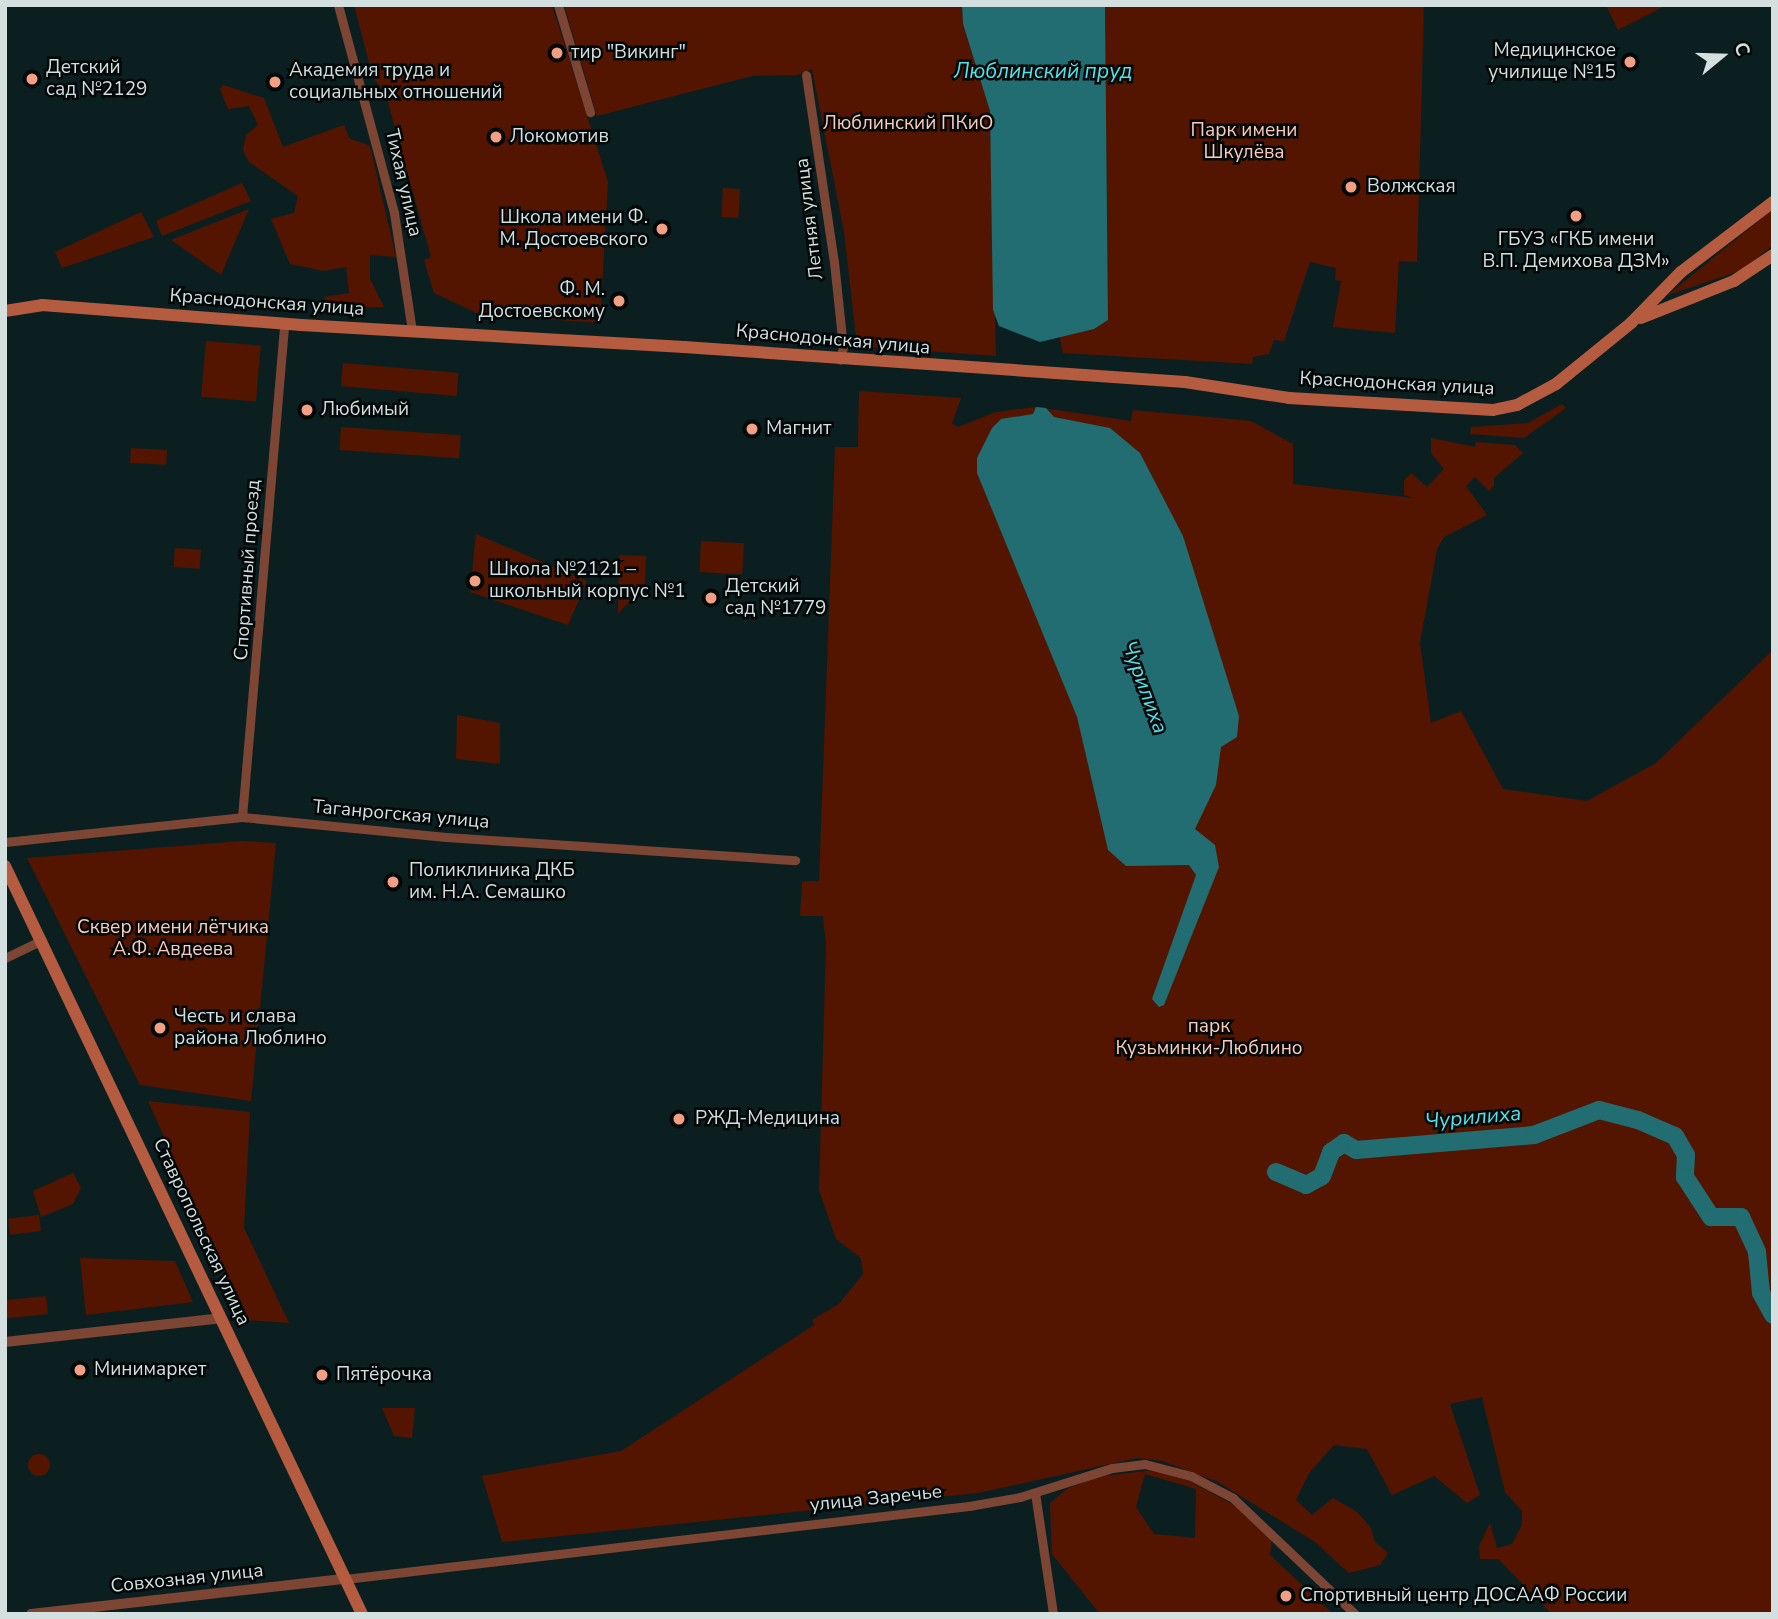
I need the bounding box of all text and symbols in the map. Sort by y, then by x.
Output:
north arrow [1687,21,1757,91]
text: С [1727,39,1756,59]
place label: Медицинское училище №15 [1488,40,1616,84]
place label: тир "Викинг" [571,42,686,64]
marker: тир "Викинг" [549,45,565,61]
marker: Медицинское училище №15 [1622,54,1638,70]
place label: Детский сад №2129 [46,57,147,101]
water label: Люблинский пруд [954,58,1132,84]
place label: Академия труда и социальных отношений [289,60,503,104]
marker: Детский сад №2129 [24,71,40,87]
marker: Академия труда и социальных отношений [267,74,283,90]
park label: Люблинский ПКиО [823,113,993,135]
park label: Парк имени Шкулёва [1191,120,1297,164]
place label: Локомотив [510,126,609,148]
street label: Тихая улица [380,127,426,239]
marker: Локомотив [488,129,504,145]
street label: Летняя улица [791,157,829,281]
place label: Волжская [1367,176,1456,198]
marker: Волжская [1341,177,1361,197]
marker: ГБУЗ «ГКБ имени В.П. Демихова ДЗМ» [1566,206,1586,226]
place label: Школа имени Ф. М. Достоевского [499,207,648,251]
marker: Школа имени Ф. М. Достоевского [654,221,670,237]
place label: ГБУЗ «ГКБ имени В.П. Демихова ДЗМ» [1482,229,1670,273]
place label: Ф. М. Достоевскому [478,279,605,323]
street label: Краснодонская улица [169,285,365,321]
marker: Ф. М. Достоевскому [611,293,627,309]
street label: Краснодонская улица [735,320,931,360]
street label: Краснодонская улица [1299,368,1495,400]
place label: Любимый [321,399,409,421]
marker: Любимый [299,402,315,418]
place label: Магнит [766,418,831,440]
marker: Магнит [744,421,760,437]
street label: Спортивный проезд [230,479,266,661]
place label: Школа №2121 – школьный корпус №1 [489,559,686,603]
marker: Школа №2121 – школьный корпус №1 [467,573,483,589]
place label: Детский сад №1779 [725,576,826,620]
marker: Детский сад №1779 [703,590,719,606]
water label: Чурилиха [1117,637,1173,737]
street label: Таганрогская улица [312,796,490,834]
place label: Поликлиника ДКБ им. Н.А. Семашко [409,860,575,904]
marker: Поликлиника ДКБ им. Н.А. Семашко [383,872,403,892]
park label: Сквер имени лётчика А.Ф. Авдеева [77,917,269,961]
place label: Честь и слава района Люблино [174,1006,327,1050]
park label: парк Кузьминки-Люблино [1115,1016,1303,1060]
marker: Честь и слава района Люблино [152,1020,168,1036]
water label: Чурилиха [1424,1100,1522,1134]
place label: РЖД-Медицина [695,1108,840,1130]
marker: РЖД-Медицина [669,1109,689,1129]
street label: Ставропольская улица [148,1135,254,1329]
place label: Минимаркет [94,1359,206,1381]
marker: Минимаркет [72,1362,88,1378]
place label: Пятёрочка [336,1364,432,1386]
marker: Пятёрочка [314,1367,330,1383]
street label: улица Заречье [809,1481,943,1517]
street label: Совхозная улица [110,1560,264,1598]
place label: Спортивный центр ДОСААФ России [1300,1585,1627,1607]
marker: Спортивный центр ДОСААФ России [1278,1588,1294,1604]

